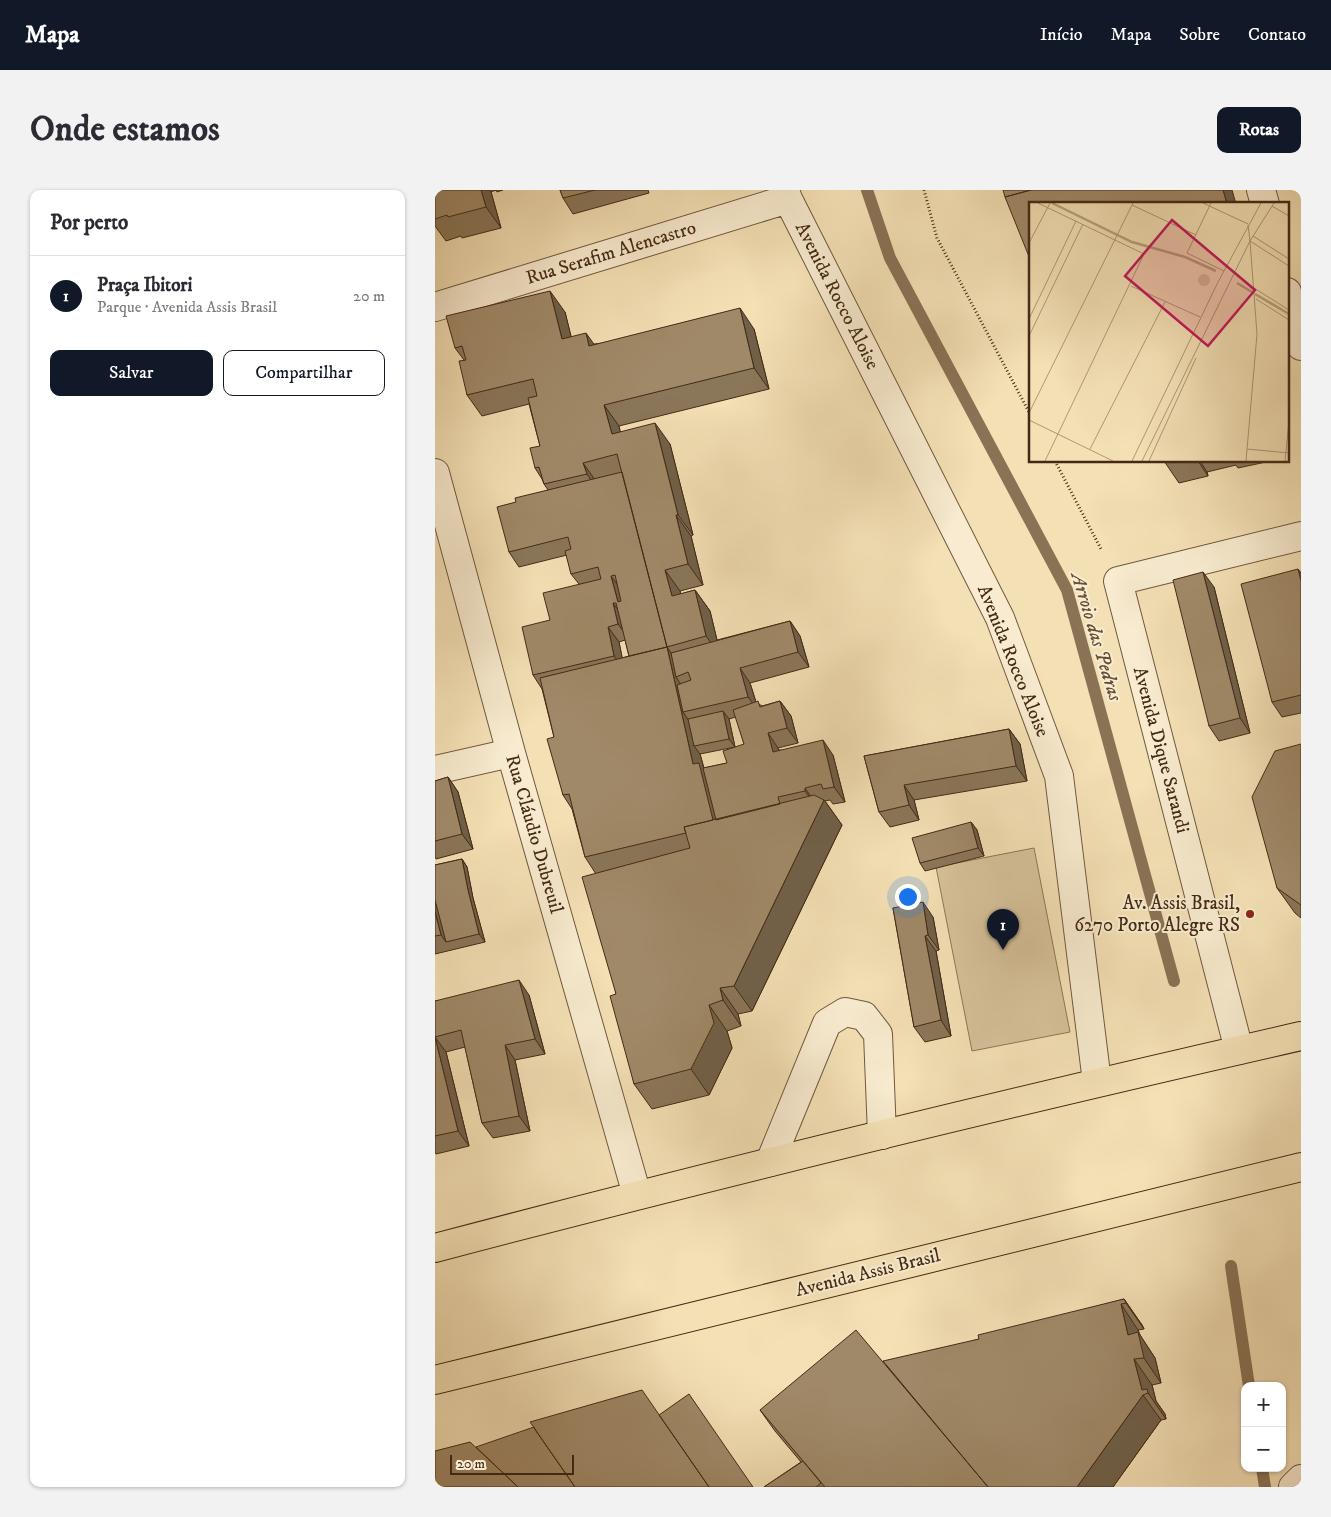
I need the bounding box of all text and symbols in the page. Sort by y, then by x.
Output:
text: Mapa [25,20,79,50]
text: Início [1040,24,1083,46]
text: Mapa [1111,24,1151,46]
text: Sobre [1179,24,1220,46]
text: Contato [1248,24,1306,46]
button: Rotas [1217,107,1301,153]
text: Onde estamos [30,108,220,152]
inset map [1029,202,1289,462]
text: Por perto [50,210,128,236]
street label: Rua Serafim Alencastro [523,216,699,290]
street label: Avenida Rocco Aloise [790,219,884,373]
text: Praça Ibitori [97,274,192,297]
text: 1 [63,286,69,306]
text: 20 m [353,286,385,306]
text: Parque · Avenida Assis Brasil [97,297,277,317]
button: Salvar [50,350,213,396]
button: Compartilhar [223,350,385,396]
water label: Arroio das Pedras [1064,568,1128,705]
street label: Avenida Rocco Aloise [972,582,1054,740]
street label: Avenida Dique Sarandi [1127,664,1194,836]
street label: Rua Cláudio Dubreuil [500,752,568,916]
your location [895,884,921,910]
place label: Av. Assis Brasil, 6270 Porto Alegre RS [1074,892,1240,937]
marker: Av. Assis Brasil, 6270 Porto Alegre RS [1244,908,1256,920]
pin: 1 [987,909,1019,950]
street label: Avenida Assis Brasil [793,1244,943,1302]
map controls [1241,1382,1286,1472]
button: + [1241,1382,1286,1427]
button: − [1241,1427,1286,1472]
scale bar [450,1452,574,1475]
text: 20 m [457,1455,485,1473]

